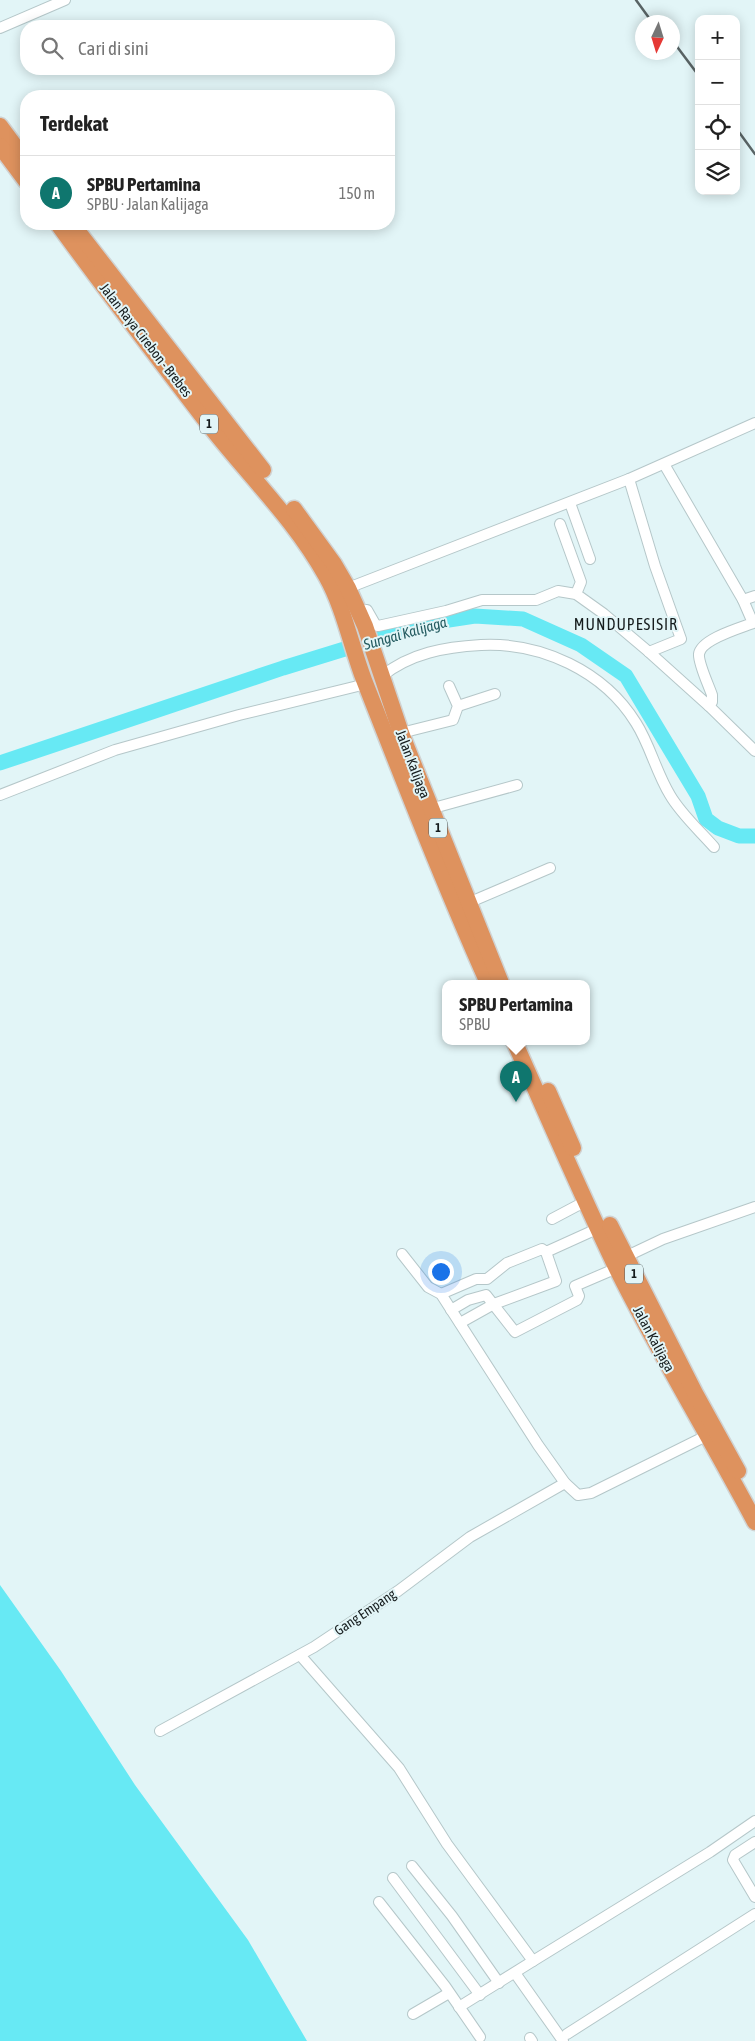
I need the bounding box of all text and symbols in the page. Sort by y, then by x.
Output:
north arrow [635,15,680,60]
map controls [695,15,740,195]
button: + [695,15,740,60]
search box [20,20,395,75]
icon: search [38,34,66,62]
text: Cari di sini [78,37,149,59]
button: − [695,60,740,105]
button: locate [695,105,740,150]
text: Terdekat [40,111,108,135]
button: layers [695,150,740,195]
text: SPBU Pertamina [87,173,201,195]
text: A [52,184,60,202]
text: 150 m [339,184,375,202]
text: SPBU · Jalan Kalijaga [87,195,209,213]
street label: Jalan Raya Cirebon - Brebes [97,280,195,400]
road number: 1 [200,414,218,434]
water label: Sungai Kalijaga [361,613,449,653]
district label: MUNDUPESISIR [574,615,678,633]
street label: Jalan Kalijaga [393,728,433,800]
road number: 1 [429,818,447,838]
popup [442,980,590,1045]
text: SPBU Pertamina [459,993,573,1015]
text: SPBU [459,1015,491,1033]
pin: A [500,1061,532,1102]
your location [428,1259,454,1285]
road number: 1 [625,1264,643,1284]
street label: Jalan Kalijaga [630,1303,678,1375]
street label: Gang Empang [331,1586,399,1638]

